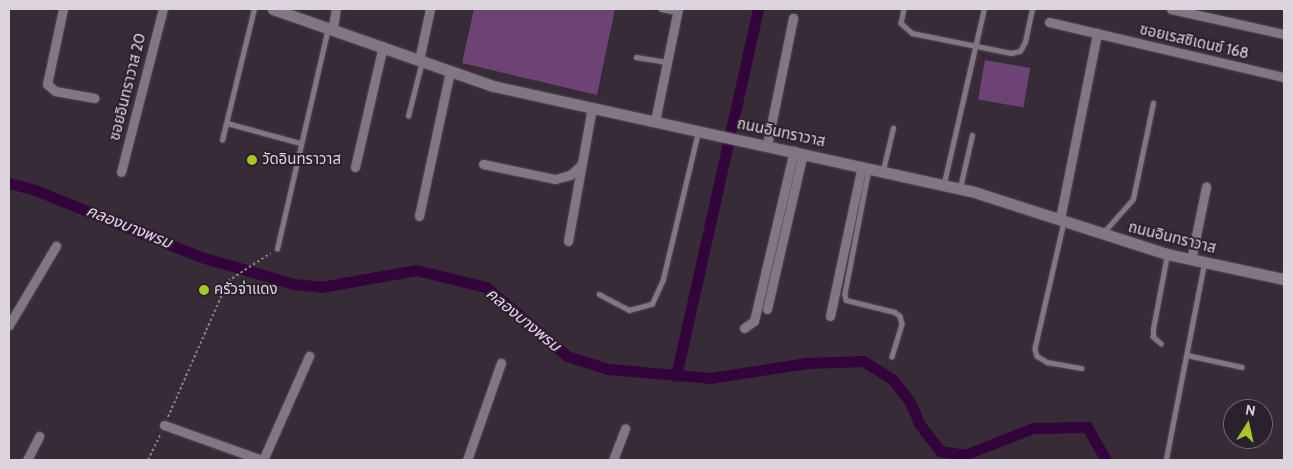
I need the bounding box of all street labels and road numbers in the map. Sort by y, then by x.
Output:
street label: ซอยเรสซิเดนซ์ 168 [1138,21,1250,63]
street label: ซอยอินทราวาส 20 [106,31,150,143]
street label: ถนนอินทราวาส [735,115,827,151]
street label: ถนนอินทราวาส [1126,218,1218,258]

